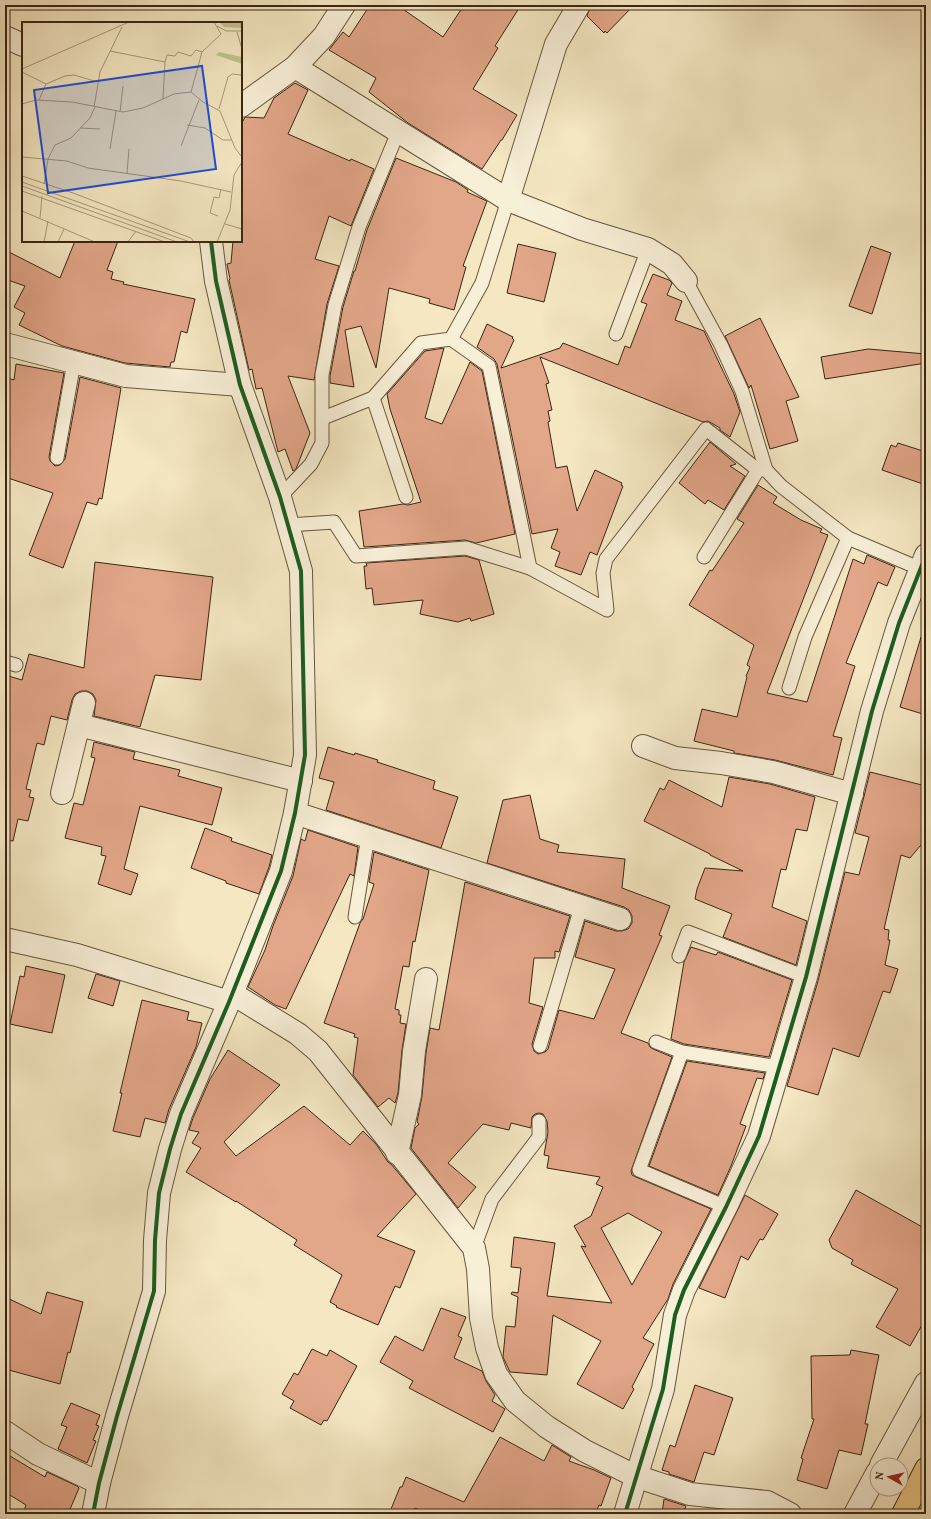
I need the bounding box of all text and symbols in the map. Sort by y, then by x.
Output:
inset map [22,22,242,242]
north arrow [869,1457,909,1497]
text: N [873,1471,889,1481]

